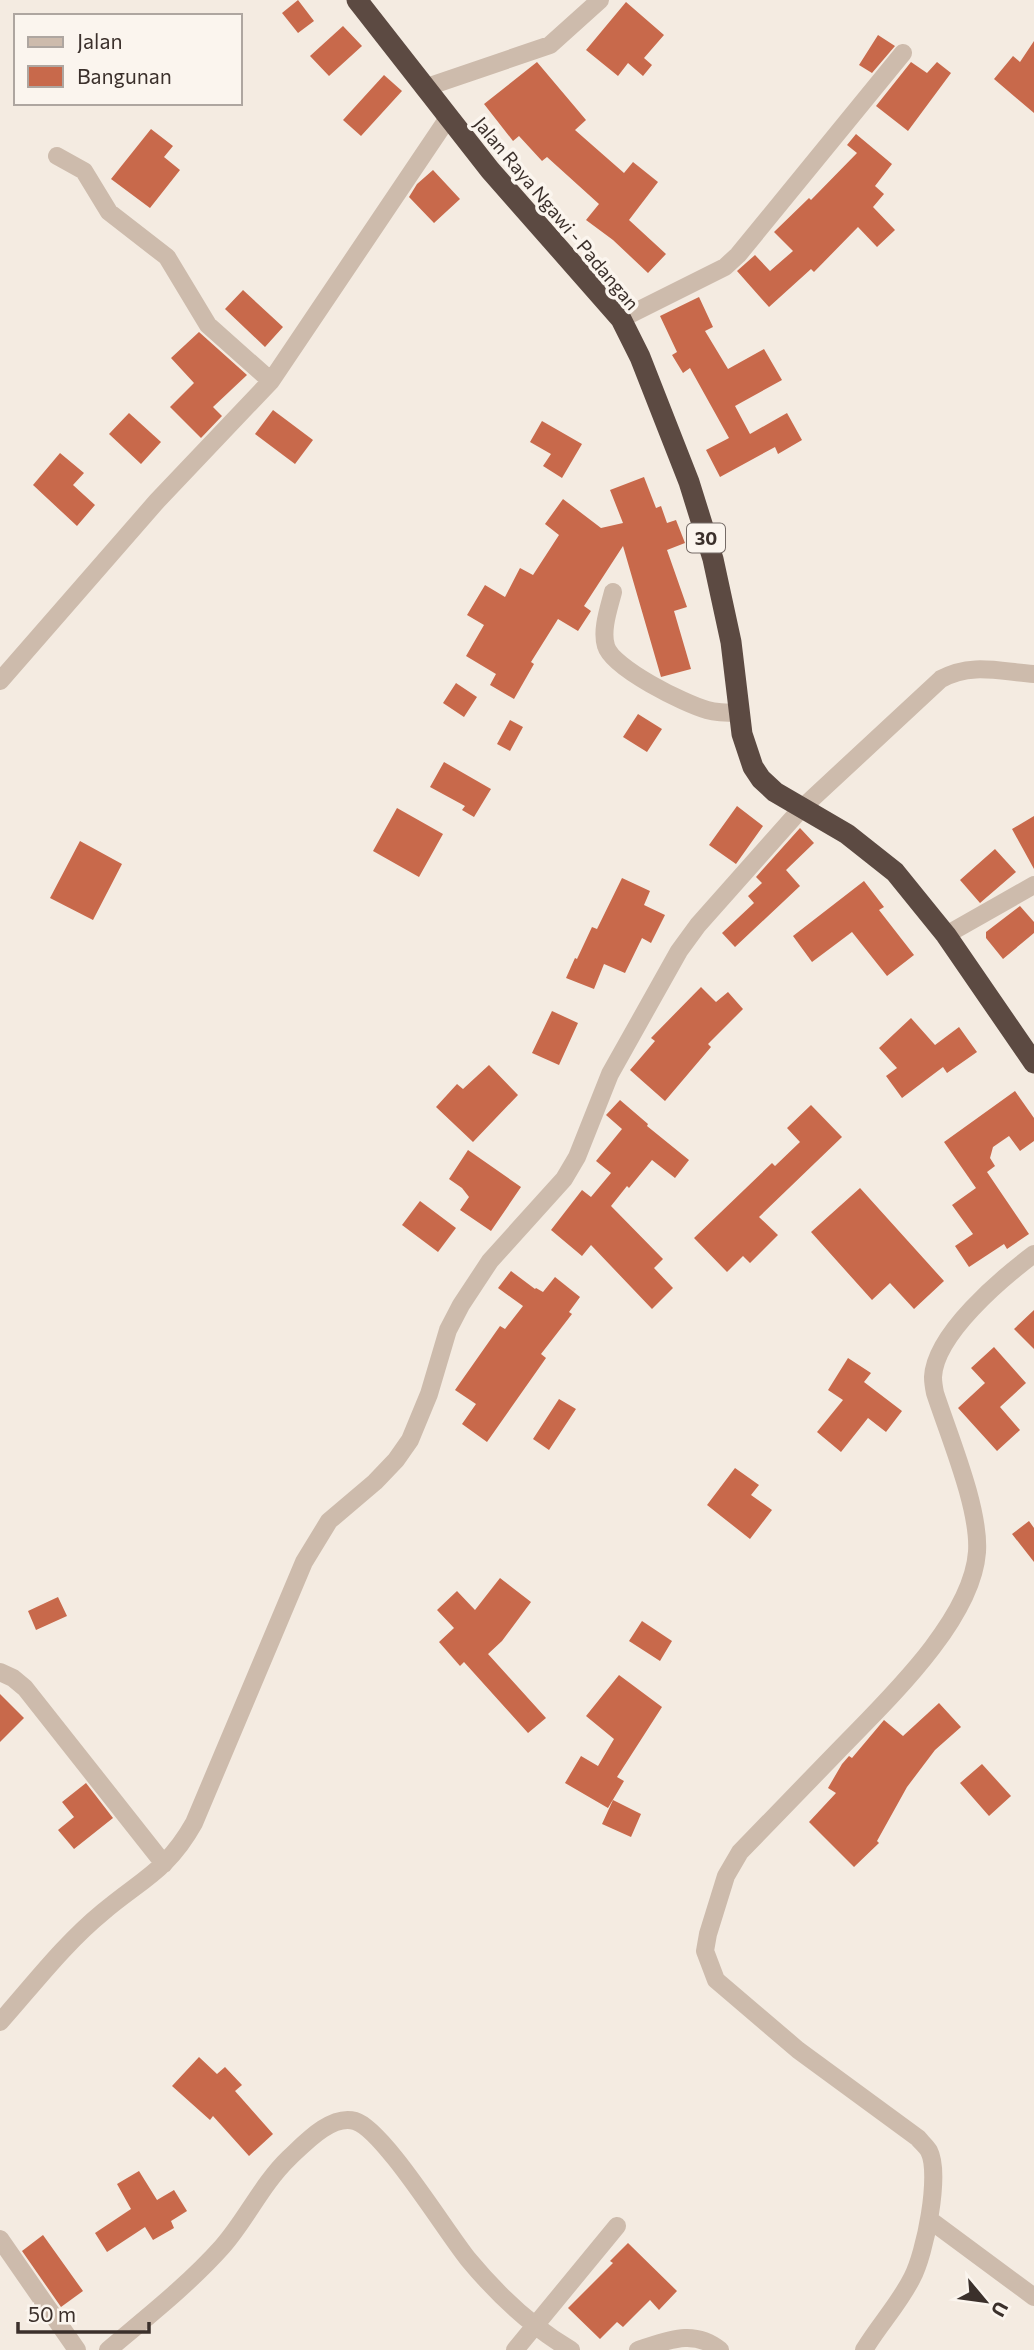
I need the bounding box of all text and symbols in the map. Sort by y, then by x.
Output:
legend [14,14,242,105]
text: Jalan [77,28,122,53]
text: Bangunan [77,63,172,88]
street label: Jalan Raya Ngawi - Padangan [470,112,644,314]
road number: 30 [687,524,725,552]
north arrow [950,2266,1020,2336]
scale bar [18,2290,149,2334]
text: U [987,2298,1014,2321]
text: 50 m [28,2301,76,2326]

